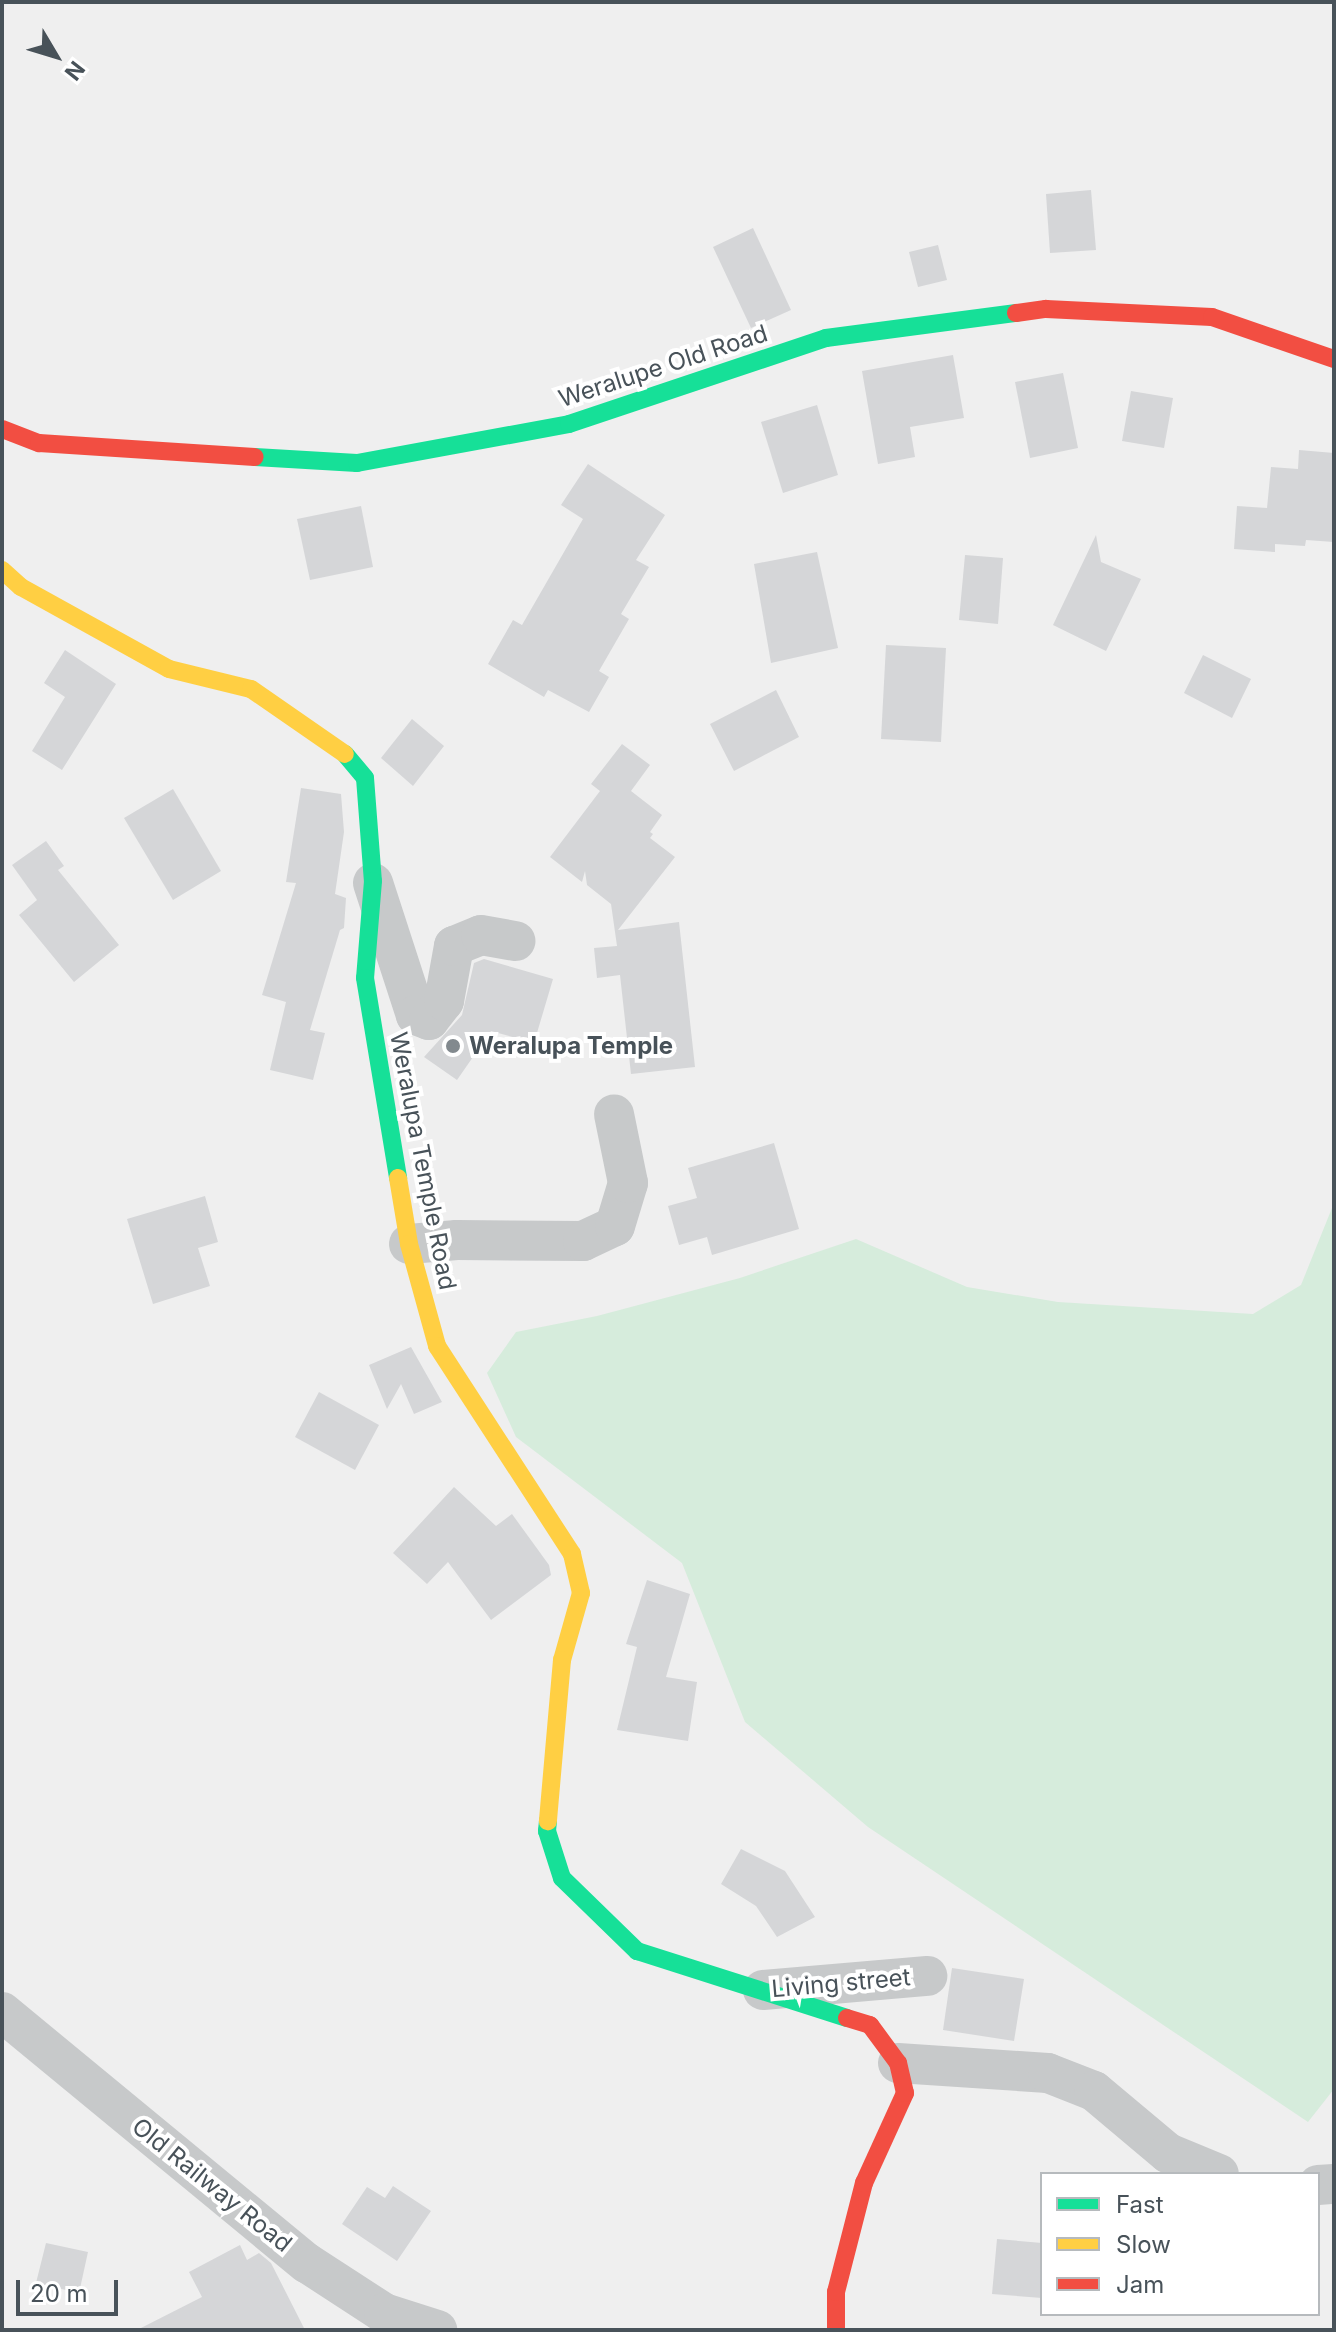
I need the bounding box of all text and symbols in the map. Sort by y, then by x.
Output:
north arrow [16,16,96,96]
text: N [60,56,90,85]
street label: Weralupe Old Road [555,319,771,413]
street label: Weralupa Temple Road [384,1030,462,1292]
place label: Weralupa Temple [469,1032,673,1060]
marker: Weralupa Temple [444,1037,462,1055]
street label: Living street [770,1963,912,2003]
street label: Old Railway Road [126,2112,298,2258]
legend [1040,2172,1320,2316]
text: Fast [1116,2190,1164,2219]
text: Slow [1116,2230,1171,2259]
scale bar [20,2264,122,2314]
text: Jam [1116,2270,1164,2299]
text: 20 m [30,2279,88,2308]

